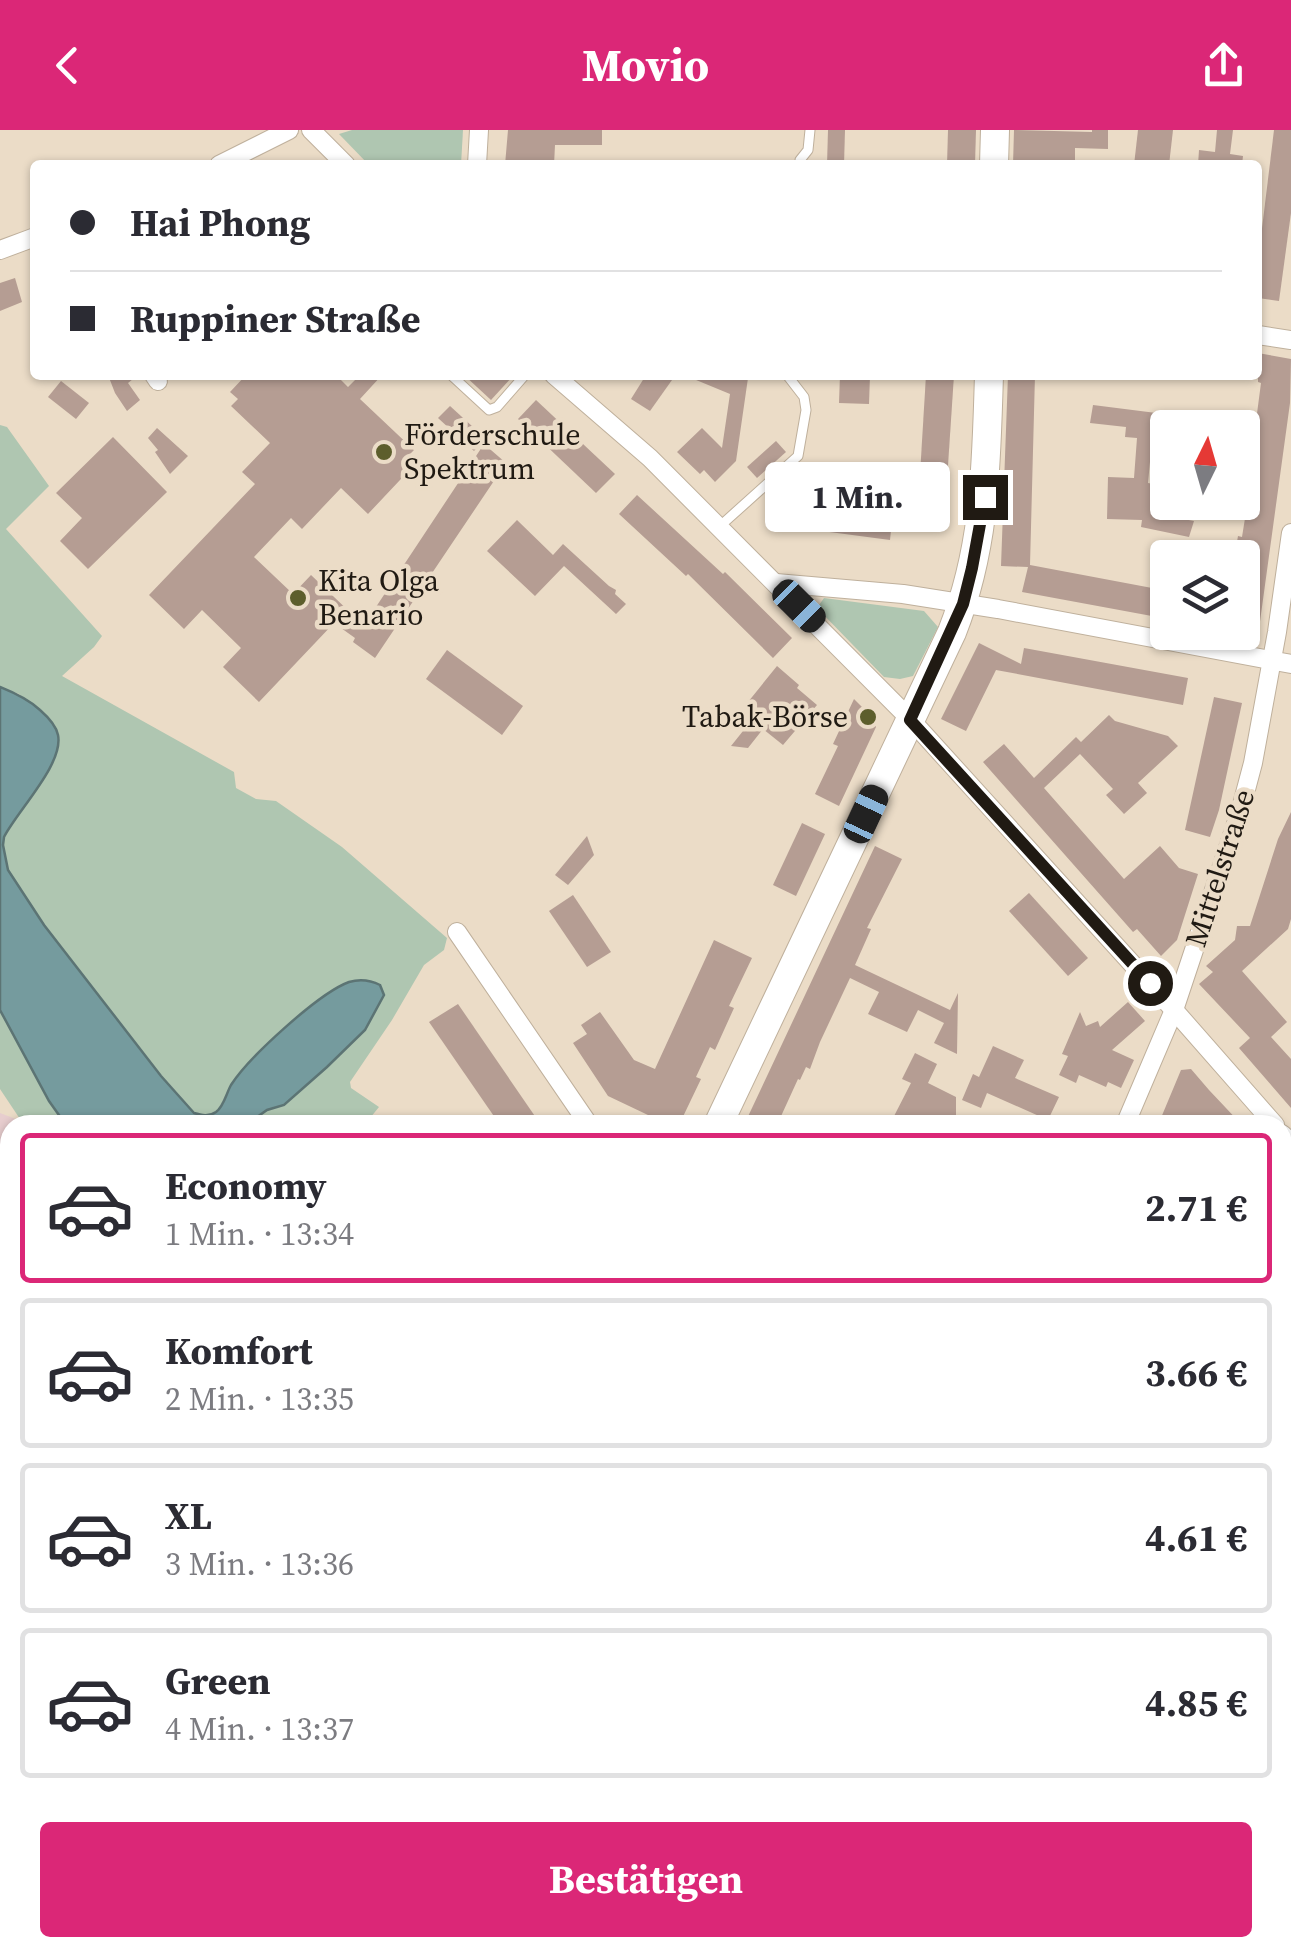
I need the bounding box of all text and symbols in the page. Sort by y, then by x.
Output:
text: Movio [582,34,709,96]
icon: back [40,38,95,93]
icon: share [1196,38,1251,93]
text: Hai Phong [130,197,310,249]
text: Ruppiner Straße [130,293,420,345]
north arrow [1150,410,1260,520]
map controls [1150,410,1260,650]
place label: Förderschule Spektrum [404,414,581,489]
marker: Förderschule Spektrum [373,441,395,463]
callout: 1 Min. [765,462,950,532]
text: 1 Min. [811,475,904,519]
route end [963,475,1008,520]
button: layers [1150,540,1260,650]
place label: Kita Olga Benario [318,560,440,635]
car [767,574,831,638]
marker: Kita Olga Benario [287,587,309,609]
place label: Tabak-Börse [682,696,848,737]
marker: Tabak-Börse [857,706,879,728]
car [840,780,892,848]
street label: Mittelstraße [1175,784,1264,952]
route start [1128,961,1173,1006]
text: Economy [165,1160,327,1212]
icon: car [45,1163,135,1253]
text: 2.71 € [1145,1182,1247,1234]
text: 1 Min. · 13:34 [165,1212,354,1256]
text: Komfort [165,1325,313,1377]
icon: car [45,1328,135,1418]
text: 3.66 € [1145,1347,1247,1399]
text: 2 Min. · 13:35 [165,1377,354,1421]
text: XL [165,1490,212,1542]
icon: car [45,1493,135,1583]
text: 4.61 € [1145,1512,1247,1564]
text: 3 Min. · 13:36 [165,1542,354,1586]
text: Green [165,1655,271,1707]
icon: car [45,1658,135,1748]
text: 4.85 € [1145,1677,1247,1729]
text: 4 Min. · 13:37 [165,1707,354,1751]
button: Bestätigen [40,1822,1252,1937]

